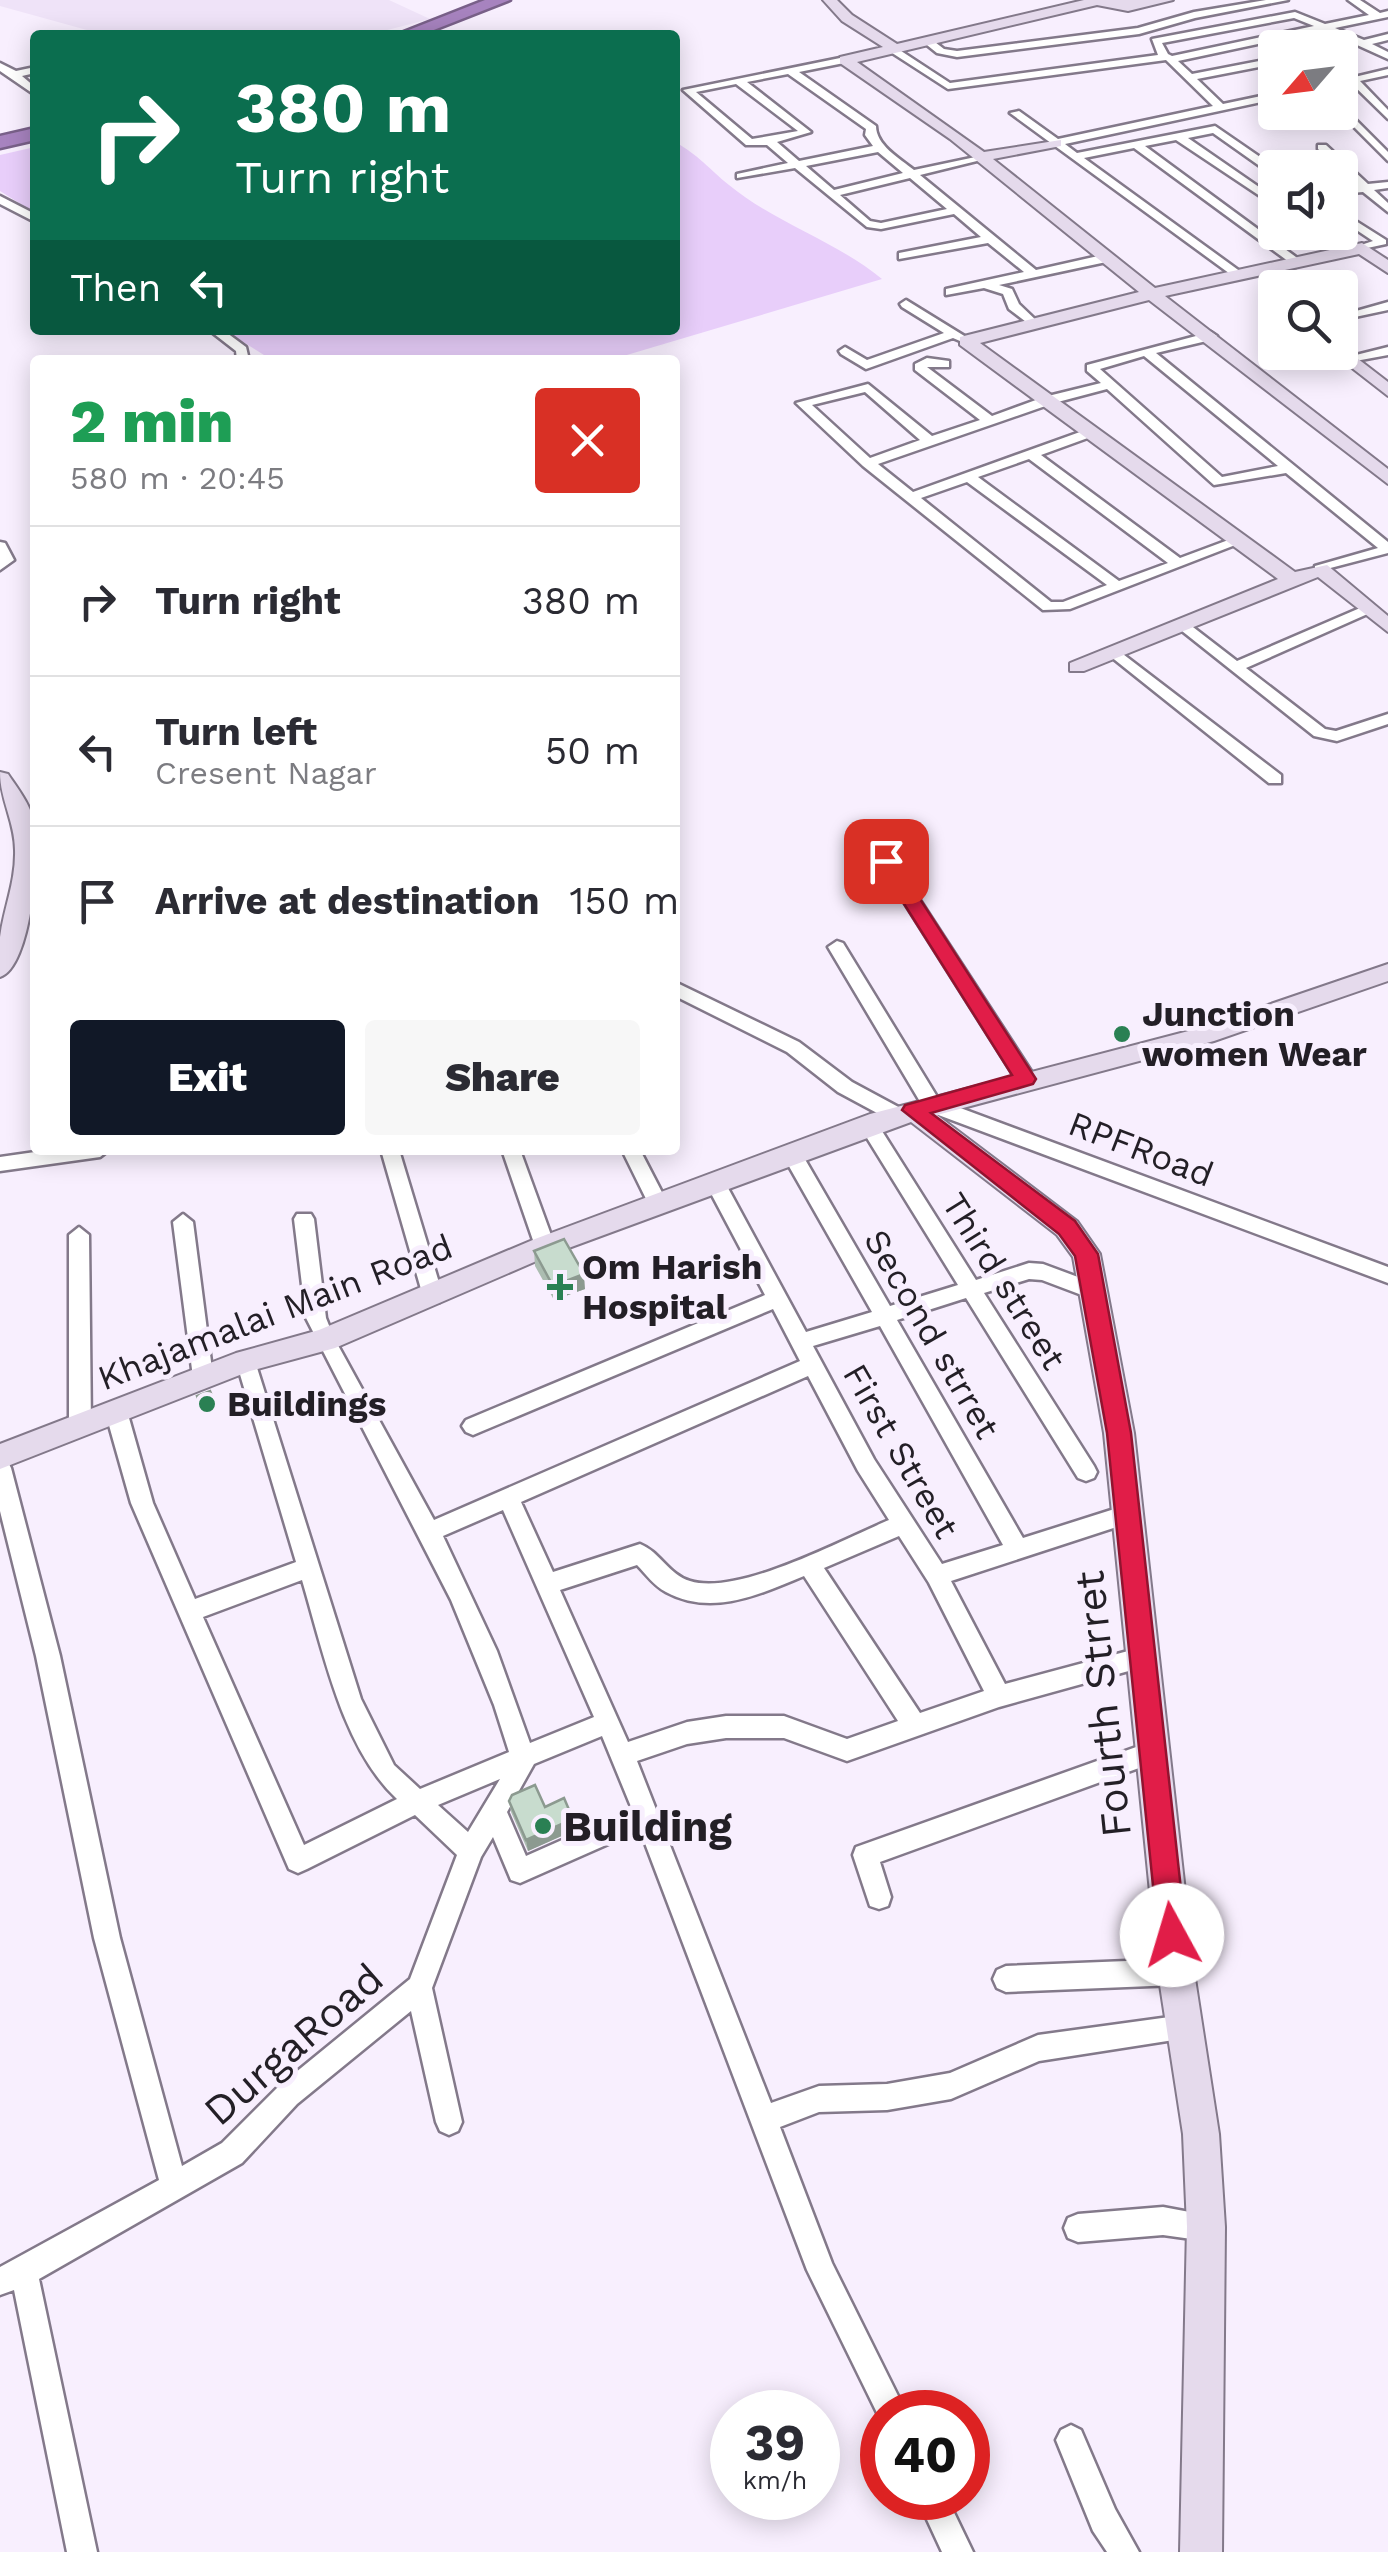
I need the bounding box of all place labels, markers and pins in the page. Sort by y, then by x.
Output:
pin [844,819,929,904]
place label: Junction women Wear [1142,993,1367,1075]
marker: Junction women Wear [1111,1023,1133,1045]
place label: Om Harish Hospital [582,1246,762,1328]
marker: Om Harish Hospital [547,1274,573,1300]
place label: Buildings [227,1383,386,1425]
marker: Buildings [196,1393,218,1415]
place label: Building [563,1802,732,1851]
marker: Building [532,1815,554,1837]

